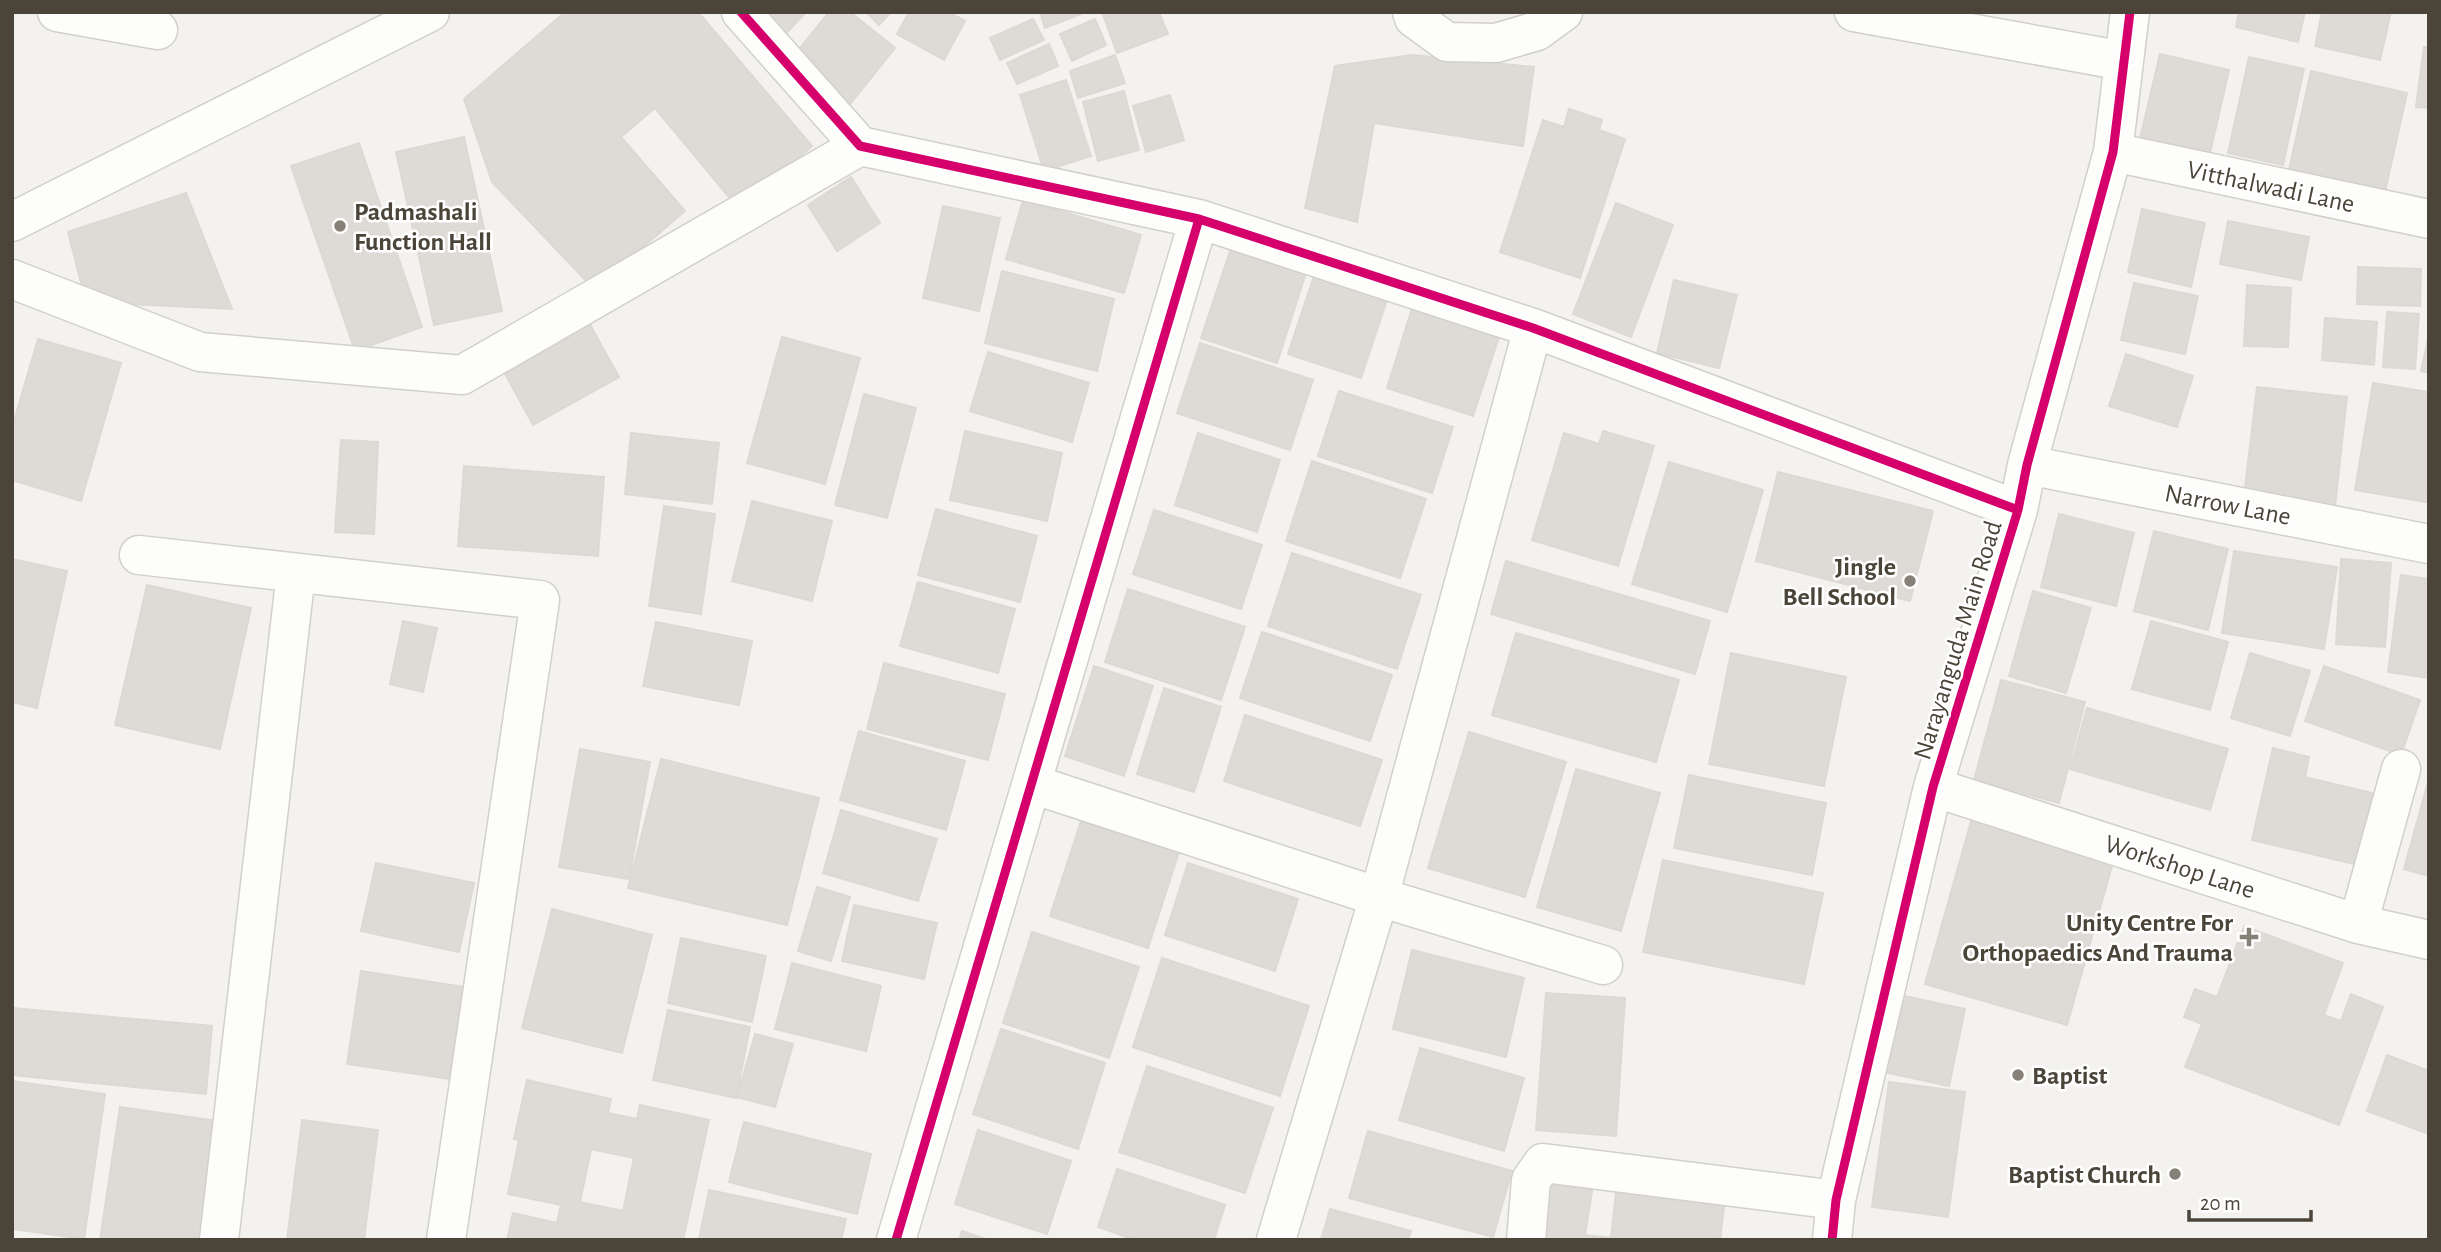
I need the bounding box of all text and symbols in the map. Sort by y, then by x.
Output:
street label: Vitthalwadi Lane [2185,157,2357,217]
place label: Padmashali Function Hall [354,199,492,255]
marker: Padmashali Function Hall [332,218,348,234]
street label: Narrow Lane [2163,480,2293,530]
street label: Narayanguda Main Road [1909,518,2007,763]
place label: Jingle Bell School [1783,554,1896,610]
marker: Jingle Bell School [1902,573,1918,589]
street label: Workshop Lane [2101,830,2258,903]
place label: Unity Centre For Orthopaedics And Trauma [1963,910,2233,966]
marker: Unity Centre For Orthopaedics And Trauma [2239,927,2259,947]
place label: Baptist [2032,1063,2108,1089]
marker: Baptist [2010,1067,2026,1083]
place label: Baptist Church [2008,1162,2161,1188]
marker: Baptist Church [2167,1166,2183,1182]
scale bar [2189,1178,2312,1222]
text: 20 m [2200,1193,2241,1214]

